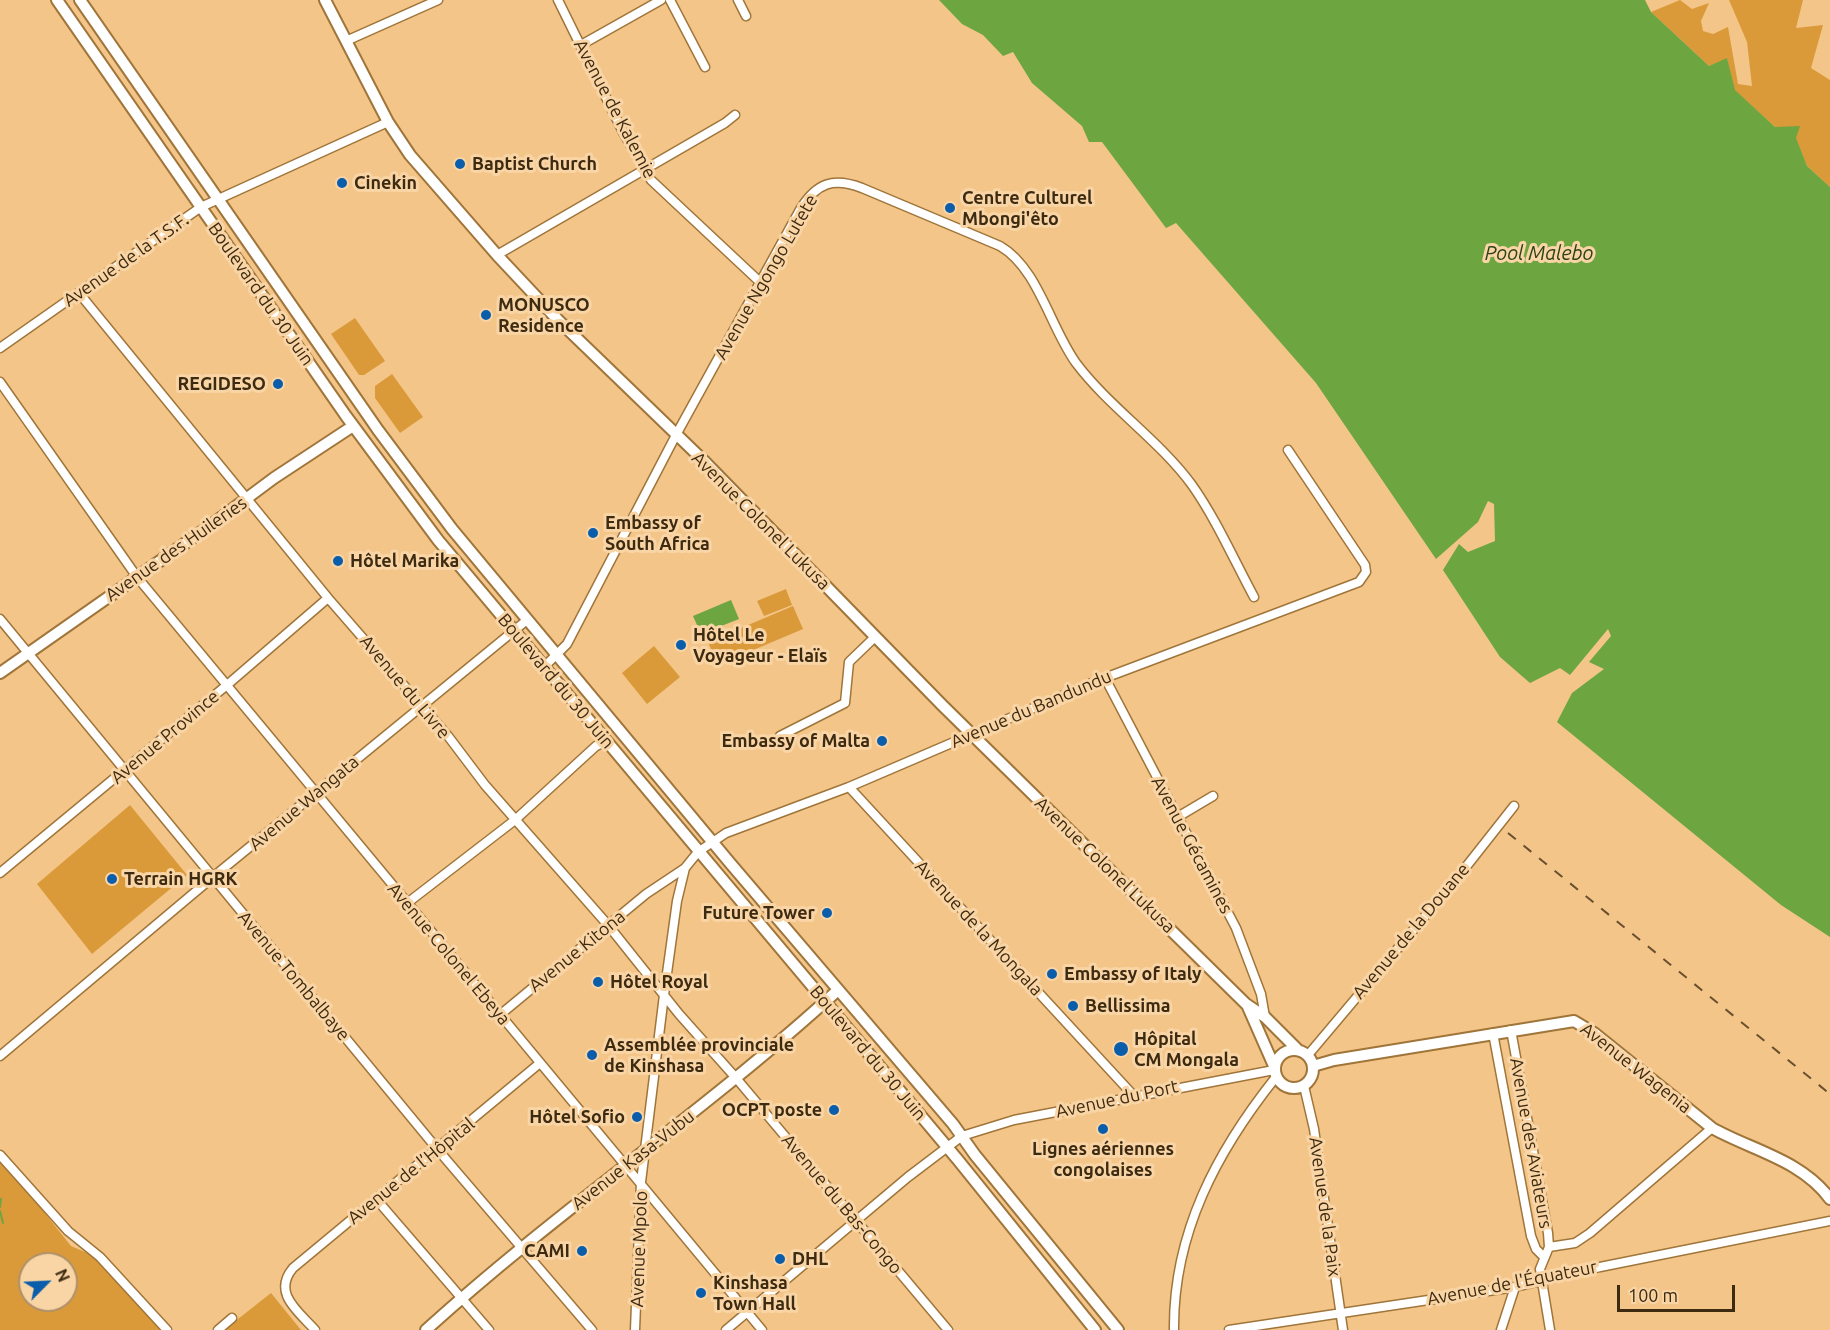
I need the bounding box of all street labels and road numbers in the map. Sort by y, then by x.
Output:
street label: Avenue de Kalemie [569,36,661,182]
street label: Avenue Ngongo Lutete [710,191,822,363]
street label: Avenue de la T.S.F. [59,209,193,311]
street label: Boulevard du 30 Juin [204,218,318,370]
street label: Avenue Colonel Lukusa [687,447,835,595]
street label: Avenue des Huileries [101,492,251,606]
street label: Boulevard du 30 Juin [493,609,619,753]
street label: Avenue du Livre [355,631,455,743]
street label: Avenue du Bandundu [947,665,1115,753]
street label: Avenue Province [107,685,223,789]
street label: Avenue Wangata [245,751,363,855]
street label: Avenue Gécamines [1147,773,1237,917]
street label: Avenue Colonel Lukusa [1030,792,1180,938]
street label: Avenue de la Mongala [911,856,1047,1000]
street label: Avenue de la Douane [1348,859,1474,1003]
street label: Avenue Colonel Ebeya [383,878,515,1030]
street label: Avenue Kitona [525,906,629,996]
street label: Avenue Tombalbaye [233,907,355,1045]
street label: Boulevard du 30 Juin [805,981,931,1125]
street label: Avenue Wagenia [1576,1018,1696,1118]
street label: Avenue des Aviateurs [1505,1056,1557,1230]
street label: Avenue du Port [1054,1075,1180,1123]
street label: Avenue Kasa-Vubu [567,1105,699,1215]
street label: Avenue de l’Hôpital [343,1113,479,1229]
street label: Avenue du Bas-Congo [777,1130,907,1278]
street label: Avenue de la Paix [1305,1136,1345,1278]
street label: Avenue Mpolo [626,1190,652,1308]
street label: Avenue de l'Équateur [1425,1256,1599,1310]

